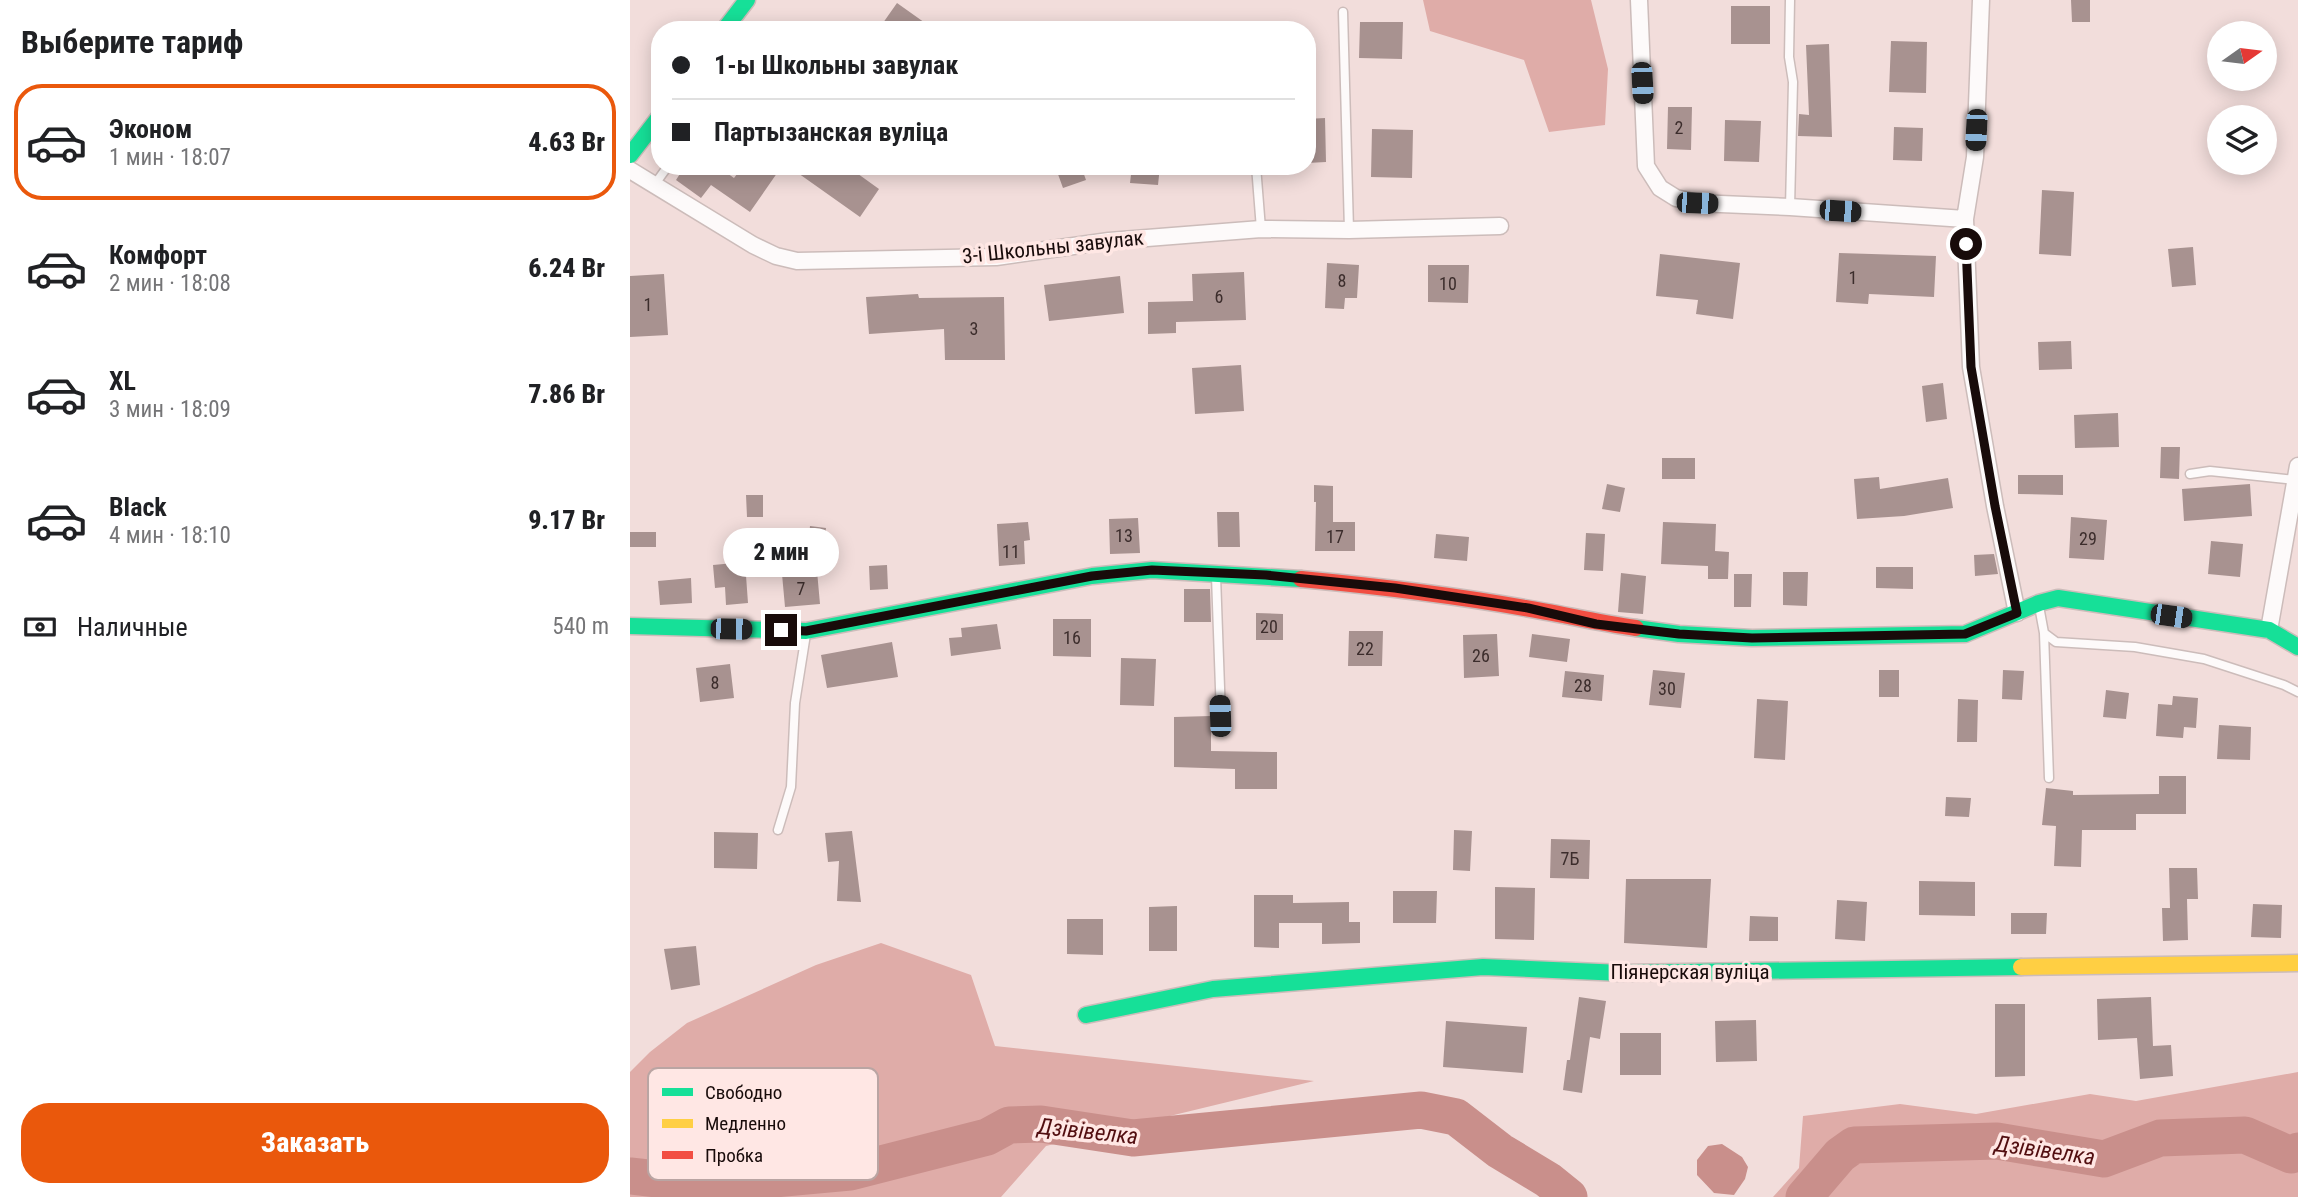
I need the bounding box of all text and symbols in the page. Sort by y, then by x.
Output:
north arrow [2207,21,2277,91]
map controls [2207,21,2277,175]
text: Выберите тариф [21,23,243,61]
text: 1-ы Школьны завулак [714,50,958,80]
car [1631,61,1654,105]
button: layers [2207,105,2277,175]
car [1965,108,1988,152]
icon: car [25,111,88,174]
text: Эконом [109,114,192,144]
text: Партызанская вуліца [714,117,948,147]
house number: 2 [1675,117,1684,138]
text: 4.63 Br [528,127,605,157]
text: 1 мин · 18:07 [109,144,231,171]
car [1676,192,1719,214]
car [1819,199,1862,223]
street label: 3-і Школьны завулак [961,226,1145,268]
route start [1950,228,1982,260]
icon: car [25,237,88,300]
text: Комфорт [109,240,207,270]
text: 6.24 Br [528,253,605,283]
house number: 1 [1849,267,1857,288]
text: 2 мин · 18:08 [109,270,231,297]
house number: 8 [1338,270,1346,291]
house number: 10 [1439,273,1457,294]
house number: 6 [1215,286,1223,307]
house number: 1 [644,294,652,315]
house number: 3 [970,318,978,339]
icon: car [25,363,88,426]
text: XL [109,366,136,396]
text: 7.86 Br [528,379,605,409]
text: 3 мин · 18:09 [109,396,231,423]
icon: car [25,489,88,552]
text: Black [109,492,167,522]
text: 9.17 Br [528,505,605,535]
text: 4 мин · 18:10 [109,522,231,549]
house number: 13 [1115,525,1133,546]
house number: 17 [1326,526,1344,547]
callout: 2 мин [723,528,839,578]
house number: 29 [2079,528,2097,549]
text: 2 мин [753,539,809,566]
house number: 11 [1002,541,1020,562]
house number: 7 [797,578,806,599]
car [2149,603,2194,629]
icon: cash [21,608,59,646]
text: Наличные [77,612,188,642]
text: 540 m [552,613,609,640]
route end [765,614,797,646]
house number: 20 [1260,616,1278,637]
car [710,618,753,640]
house number: 16 [1063,627,1081,648]
house number: 22 [1356,638,1374,659]
house number: 26 [1472,645,1490,666]
house number: 8 [711,672,719,693]
house number: 28 [1574,675,1592,696]
house number: 30 [1658,678,1676,699]
car [1209,695,1232,737]
house number: 7Б [1561,848,1579,869]
street label: Піянерская вуліца [1610,960,1770,984]
legend [648,1068,878,1180]
text: Свободно [705,1081,782,1104]
button: Заказать [21,1103,609,1183]
text: Медленно [705,1112,786,1135]
water label: Дзівівелка [1034,1113,1139,1150]
water label: Дзівівелка [1991,1130,2097,1171]
text: Пробка [705,1144,763,1167]

